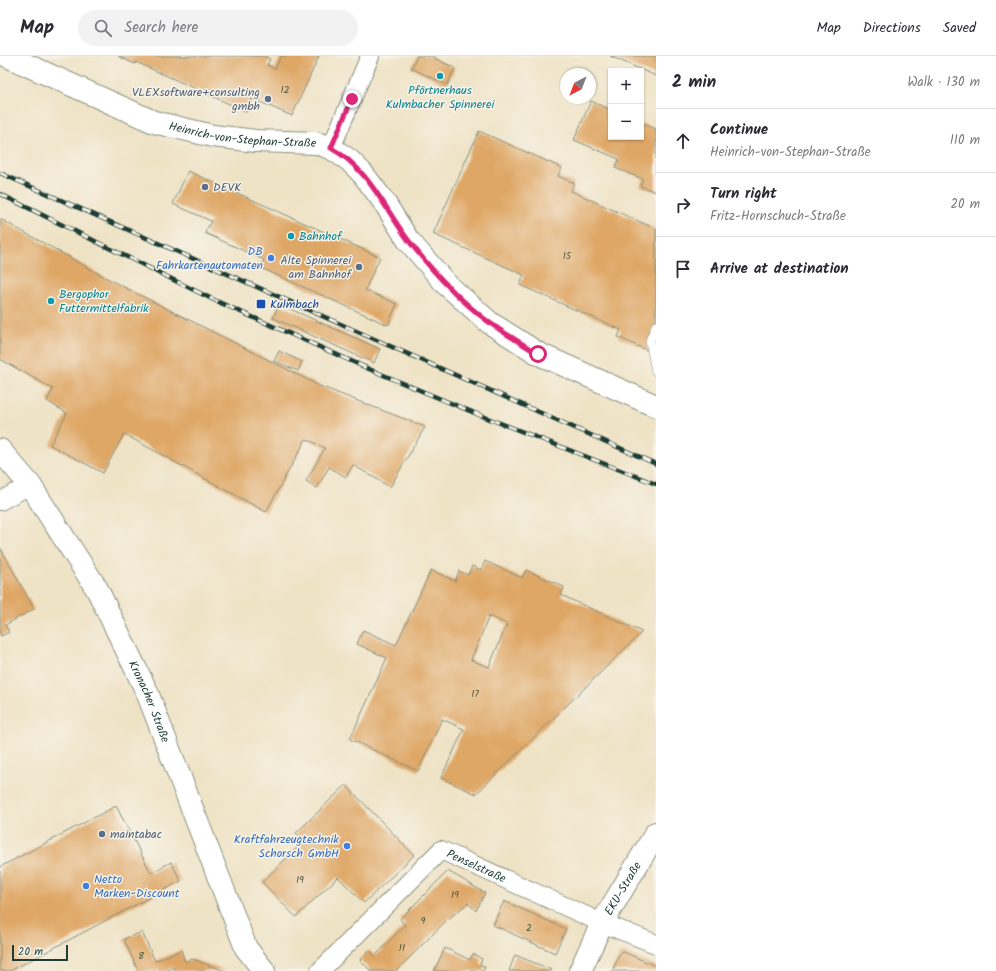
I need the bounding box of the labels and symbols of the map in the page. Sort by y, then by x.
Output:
north arrow [560,68,596,104]
marker: Pförtnerhaus Kulmbacher Spinnerei [435,71,445,81]
place label: Pförtnerhaus Kulmbacher Spinnerei [386,81,495,114]
house number: 12 [281,82,290,98]
place label: VLEXsoftware+consulting gmbh [132,83,260,116]
route end [343,90,361,108]
marker: VLEXsoftware+consulting gmbh [263,94,273,104]
street label: Heinrich-von-Stephan-Straße [167,117,317,153]
place label: DEVK [213,178,242,197]
marker: DEVK [200,182,210,192]
place label: Bahnhof [299,227,343,246]
marker: Bahnhof [286,231,296,241]
place label: DB Fahrkartenautomaten [156,242,263,275]
house number: 15 [563,248,572,264]
place label: Alte Spinnerei am Bahnhof [281,251,352,284]
marker: DB Fahrkartenautomaten [266,253,276,263]
marker: Alte Spinnerei am Bahnhof [354,262,364,272]
place label: Bergophor Futtermittelfabrik [59,285,149,318]
place label: Kulmbach [270,295,319,314]
marker: Bergophor Futtermittelfabrik [46,296,56,306]
marker: Kulmbach [255,298,267,310]
route start [529,345,547,363]
street label: Kronacher Straße [123,657,175,746]
house number: 17 [471,686,479,702]
place label: maintabac [110,825,162,844]
marker: maintabac [97,829,107,839]
place label: Kraftfahrzeugtechnik Schorsch GmbH [234,830,339,863]
marker: Kraftfahrzeugtechnik Schorsch GmbH [342,841,352,851]
street label: Penselstraße [443,845,510,889]
street label: EKU-Straße [600,858,647,919]
place label: Netto Marken-Discount [94,870,180,903]
house number: 19 [296,872,304,888]
marker: Netto Marken-Discount [81,881,91,891]
house number: 19 [451,887,459,903]
house number: 9 [421,913,426,929]
house number: 2 [526,920,532,936]
house number: 11 [399,940,405,956]
scale bar [12,943,68,962]
house number: 8 [138,948,145,964]

